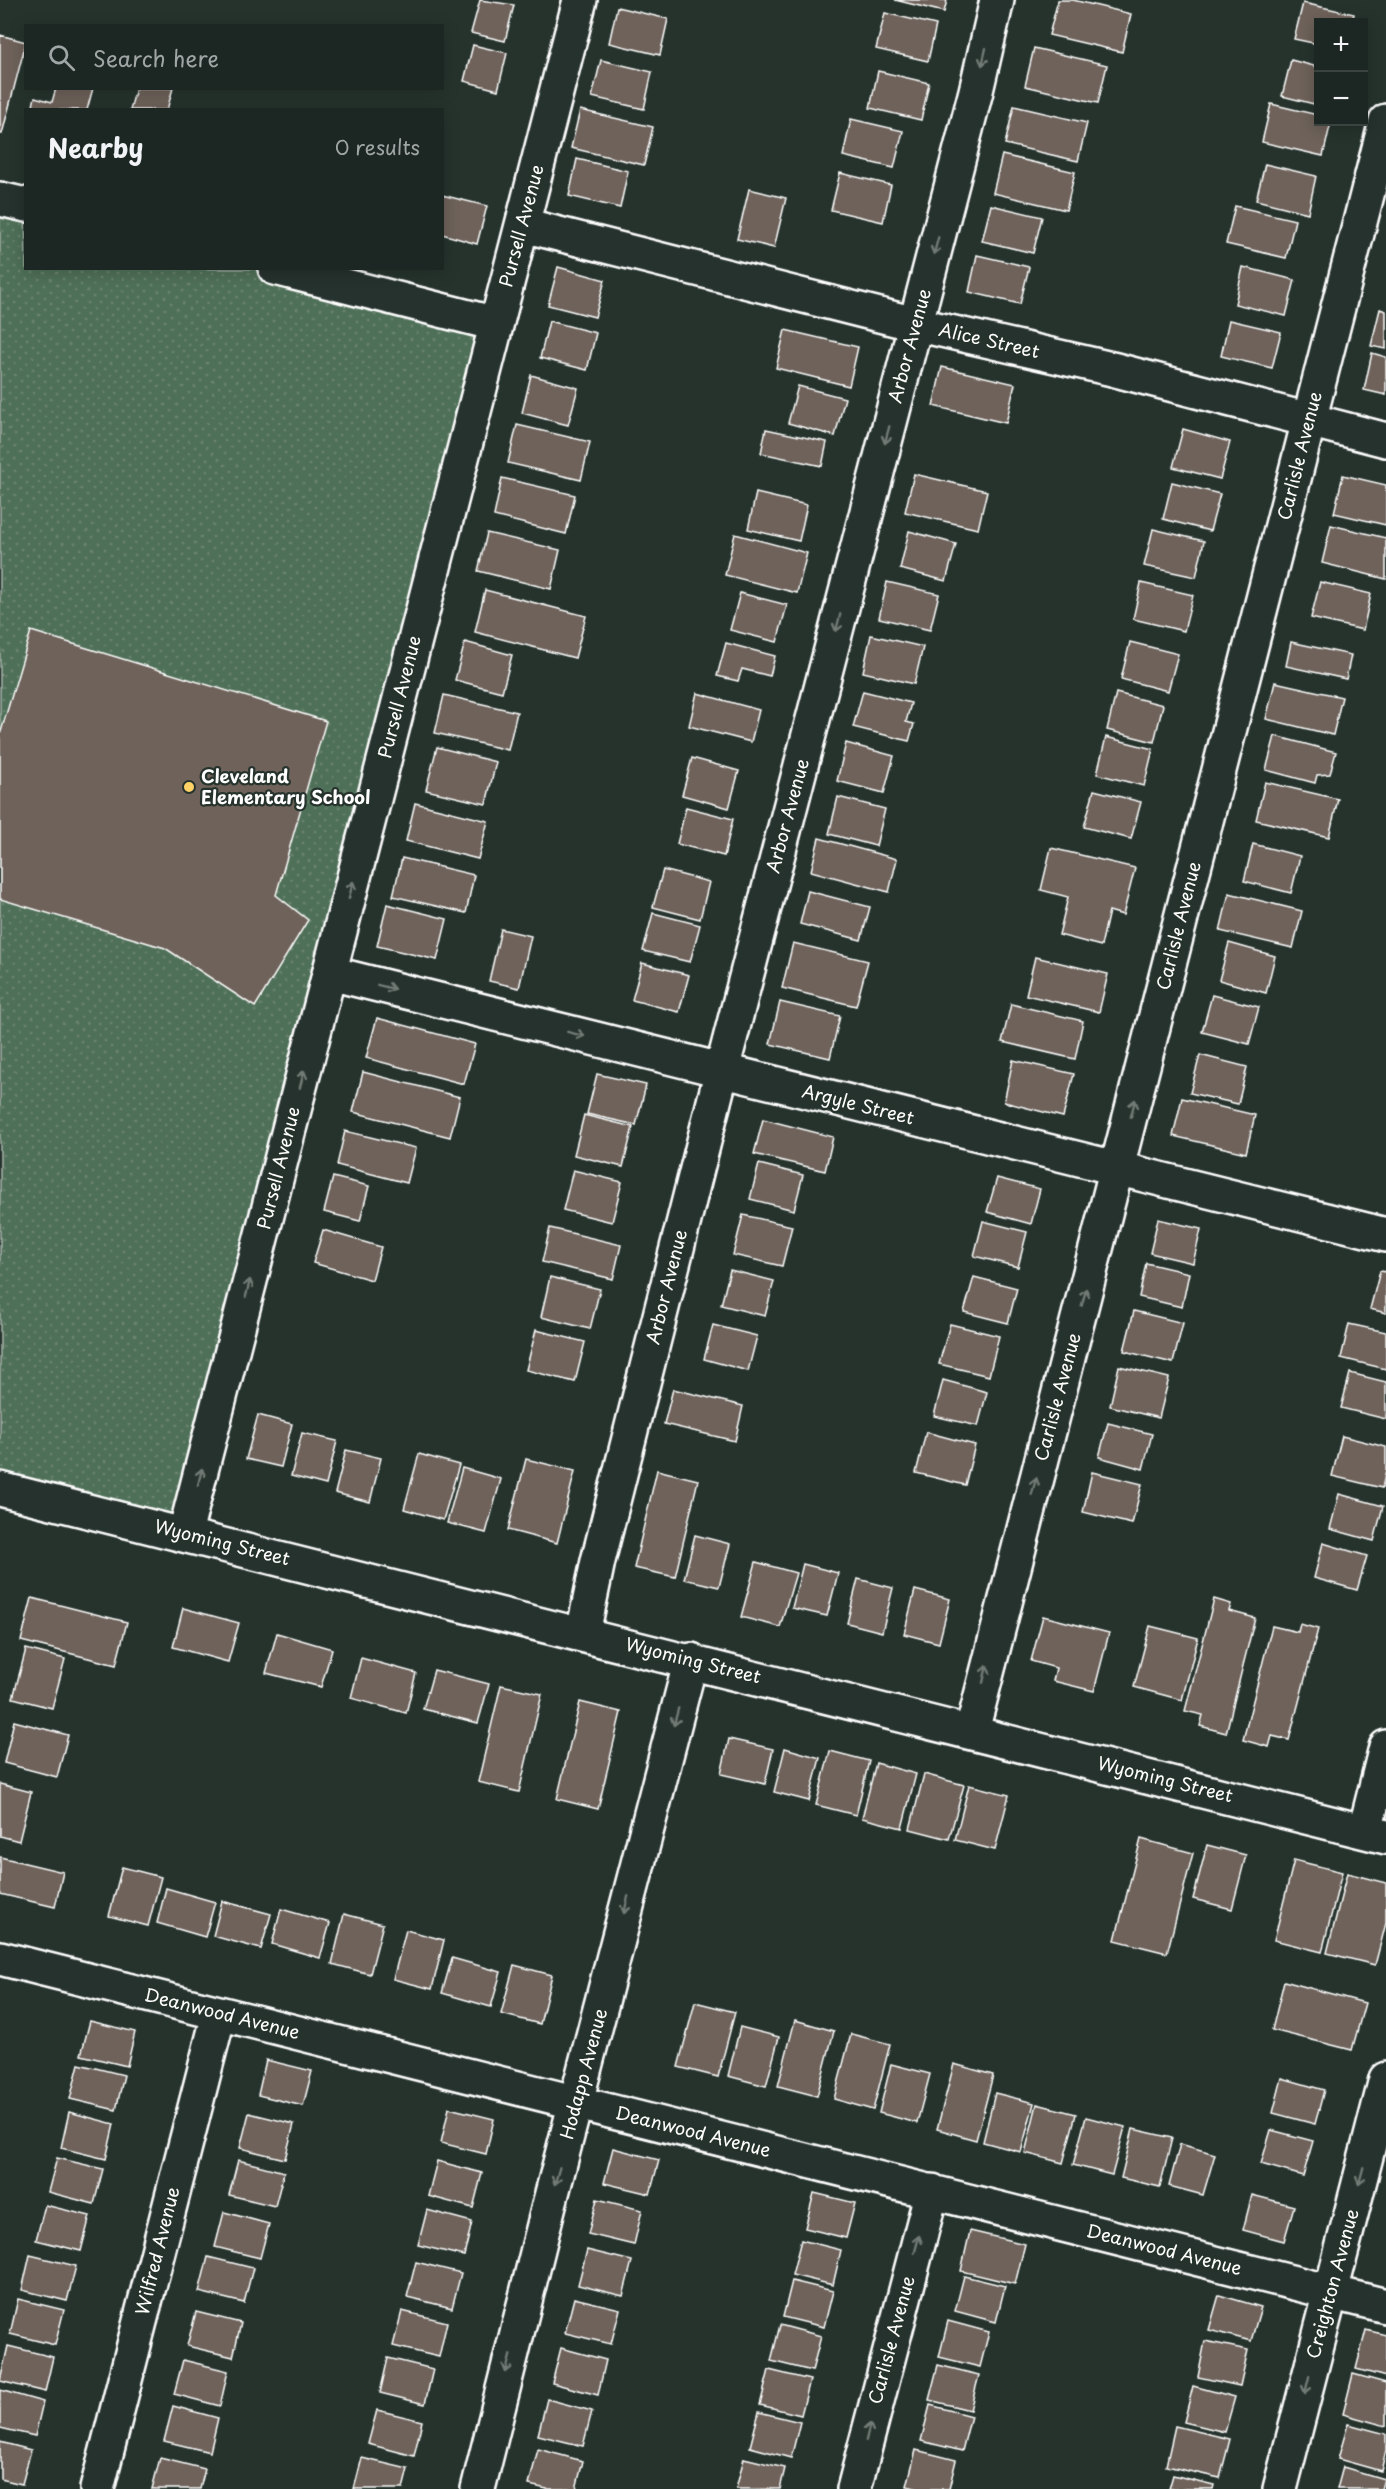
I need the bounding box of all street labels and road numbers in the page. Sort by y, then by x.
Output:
street label: Pursell Avenue [491,161,550,290]
street label: Arbor Avenue [880,285,937,406]
street label: Alice Street [936,315,1042,364]
street label: Carlisle Avenue [1270,388,1328,523]
street label: Pursell Avenue [370,632,427,761]
street label: Arbor Avenue [758,755,815,876]
street label: Carlisle Avenue [1149,858,1207,993]
street label: Argyle Street [799,1077,917,1131]
street label: Pursell Avenue [249,1103,306,1232]
street label: Arbor Avenue [638,1226,693,1347]
street label: Carlisle Avenue [1026,1329,1087,1464]
street label: Wyoming Street [152,1512,293,1571]
street label: Wyoming Street [623,1630,764,1689]
street label: Wyoming Street [1095,1749,1236,1808]
street label: Deanwood Avenue [142,1980,303,2045]
street label: Hodapp Avenue [552,2005,613,2142]
street label: Deanwood Avenue [613,2098,774,2163]
street label: Wilfred Avenue [128,2184,186,2318]
street label: Creighton Avenue [1299,2205,1365,2362]
street label: Deanwood Avenue [1084,2216,1245,2281]
street label: Carlisle Avenue [860,2272,921,2407]

